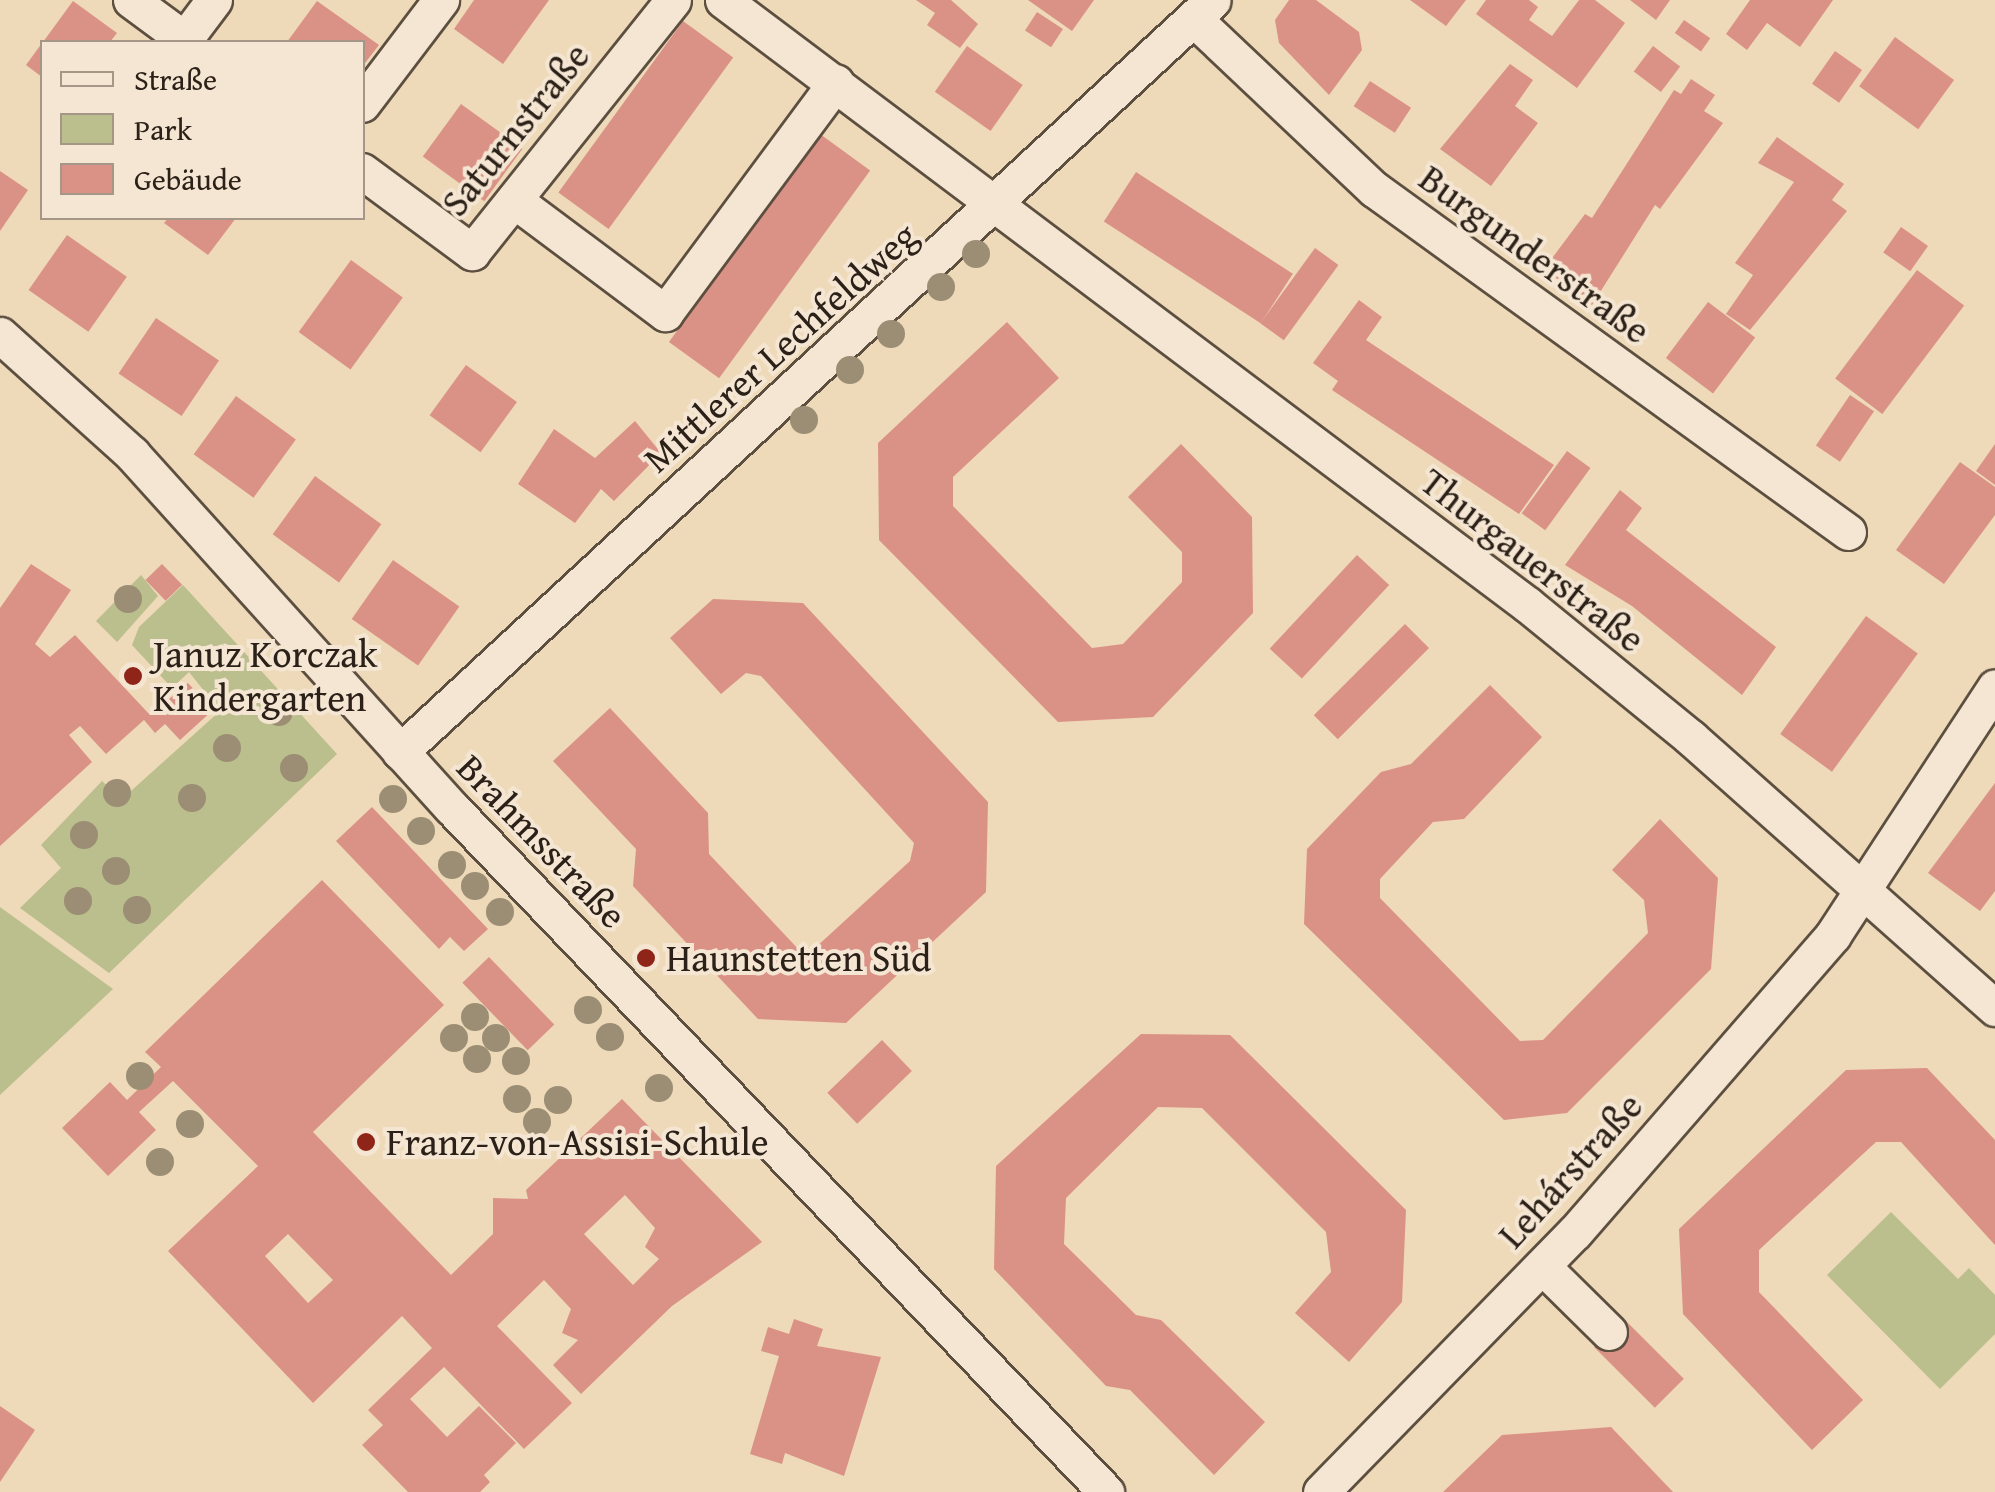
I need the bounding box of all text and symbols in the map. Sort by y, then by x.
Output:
street label: Saturnstraße [431,33,599,225]
legend [40,40,365,220]
text: Straße [134,57,217,101]
text: Park [134,107,192,151]
street label: Burgunderstraße [1411,155,1659,353]
text: Gebäude [134,157,242,201]
street label: Mittlerer Lechfeldweg [634,212,926,482]
street label: Thurgauerstraße [1412,458,1654,662]
place label: Januz Korczak Kindergarten [153,631,378,721]
marker: Januz Korczak Kindergarten [122,665,144,687]
street label: Brahmsstraße [448,745,636,937]
place label: Haunstetten Süd [666,935,931,981]
marker: Haunstetten Süd [635,947,657,969]
street label: Lehárstraße [1488,1083,1652,1257]
place label: Franz-von-Assisi-Schule [386,1119,769,1165]
marker: Franz-von-Assisi-Schule [355,1131,377,1153]

